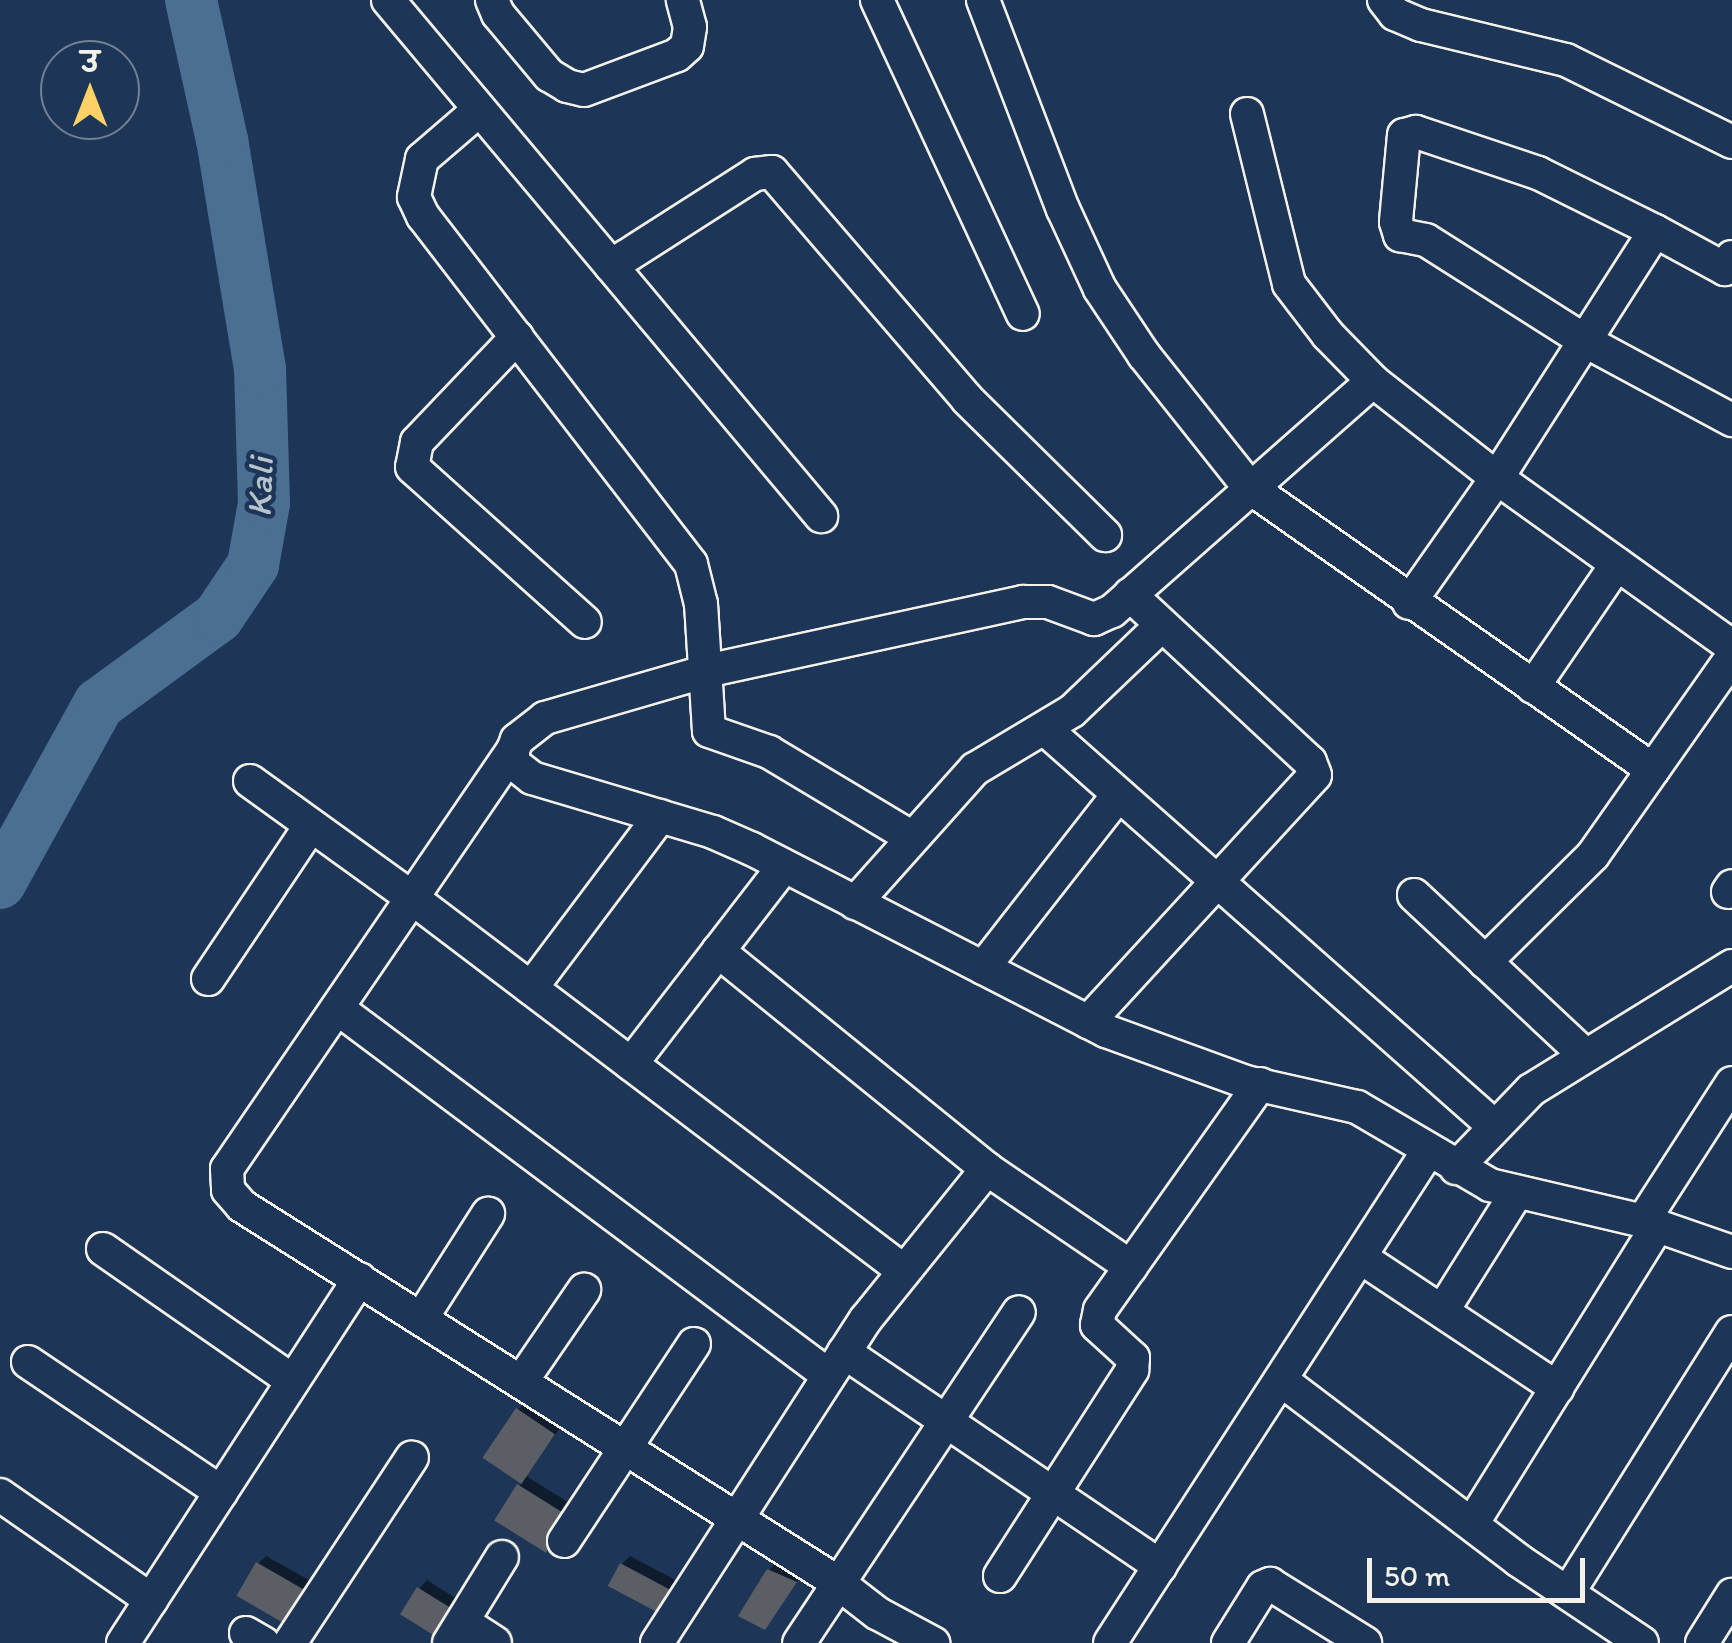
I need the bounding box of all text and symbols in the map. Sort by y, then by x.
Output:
north arrow [40,40,140,140]
text: उ [81,45,99,79]
water label: Kali [238,457,282,517]
scale bar [1372,1538,1590,1600]
text: 50 m [1384,1557,1450,1594]

